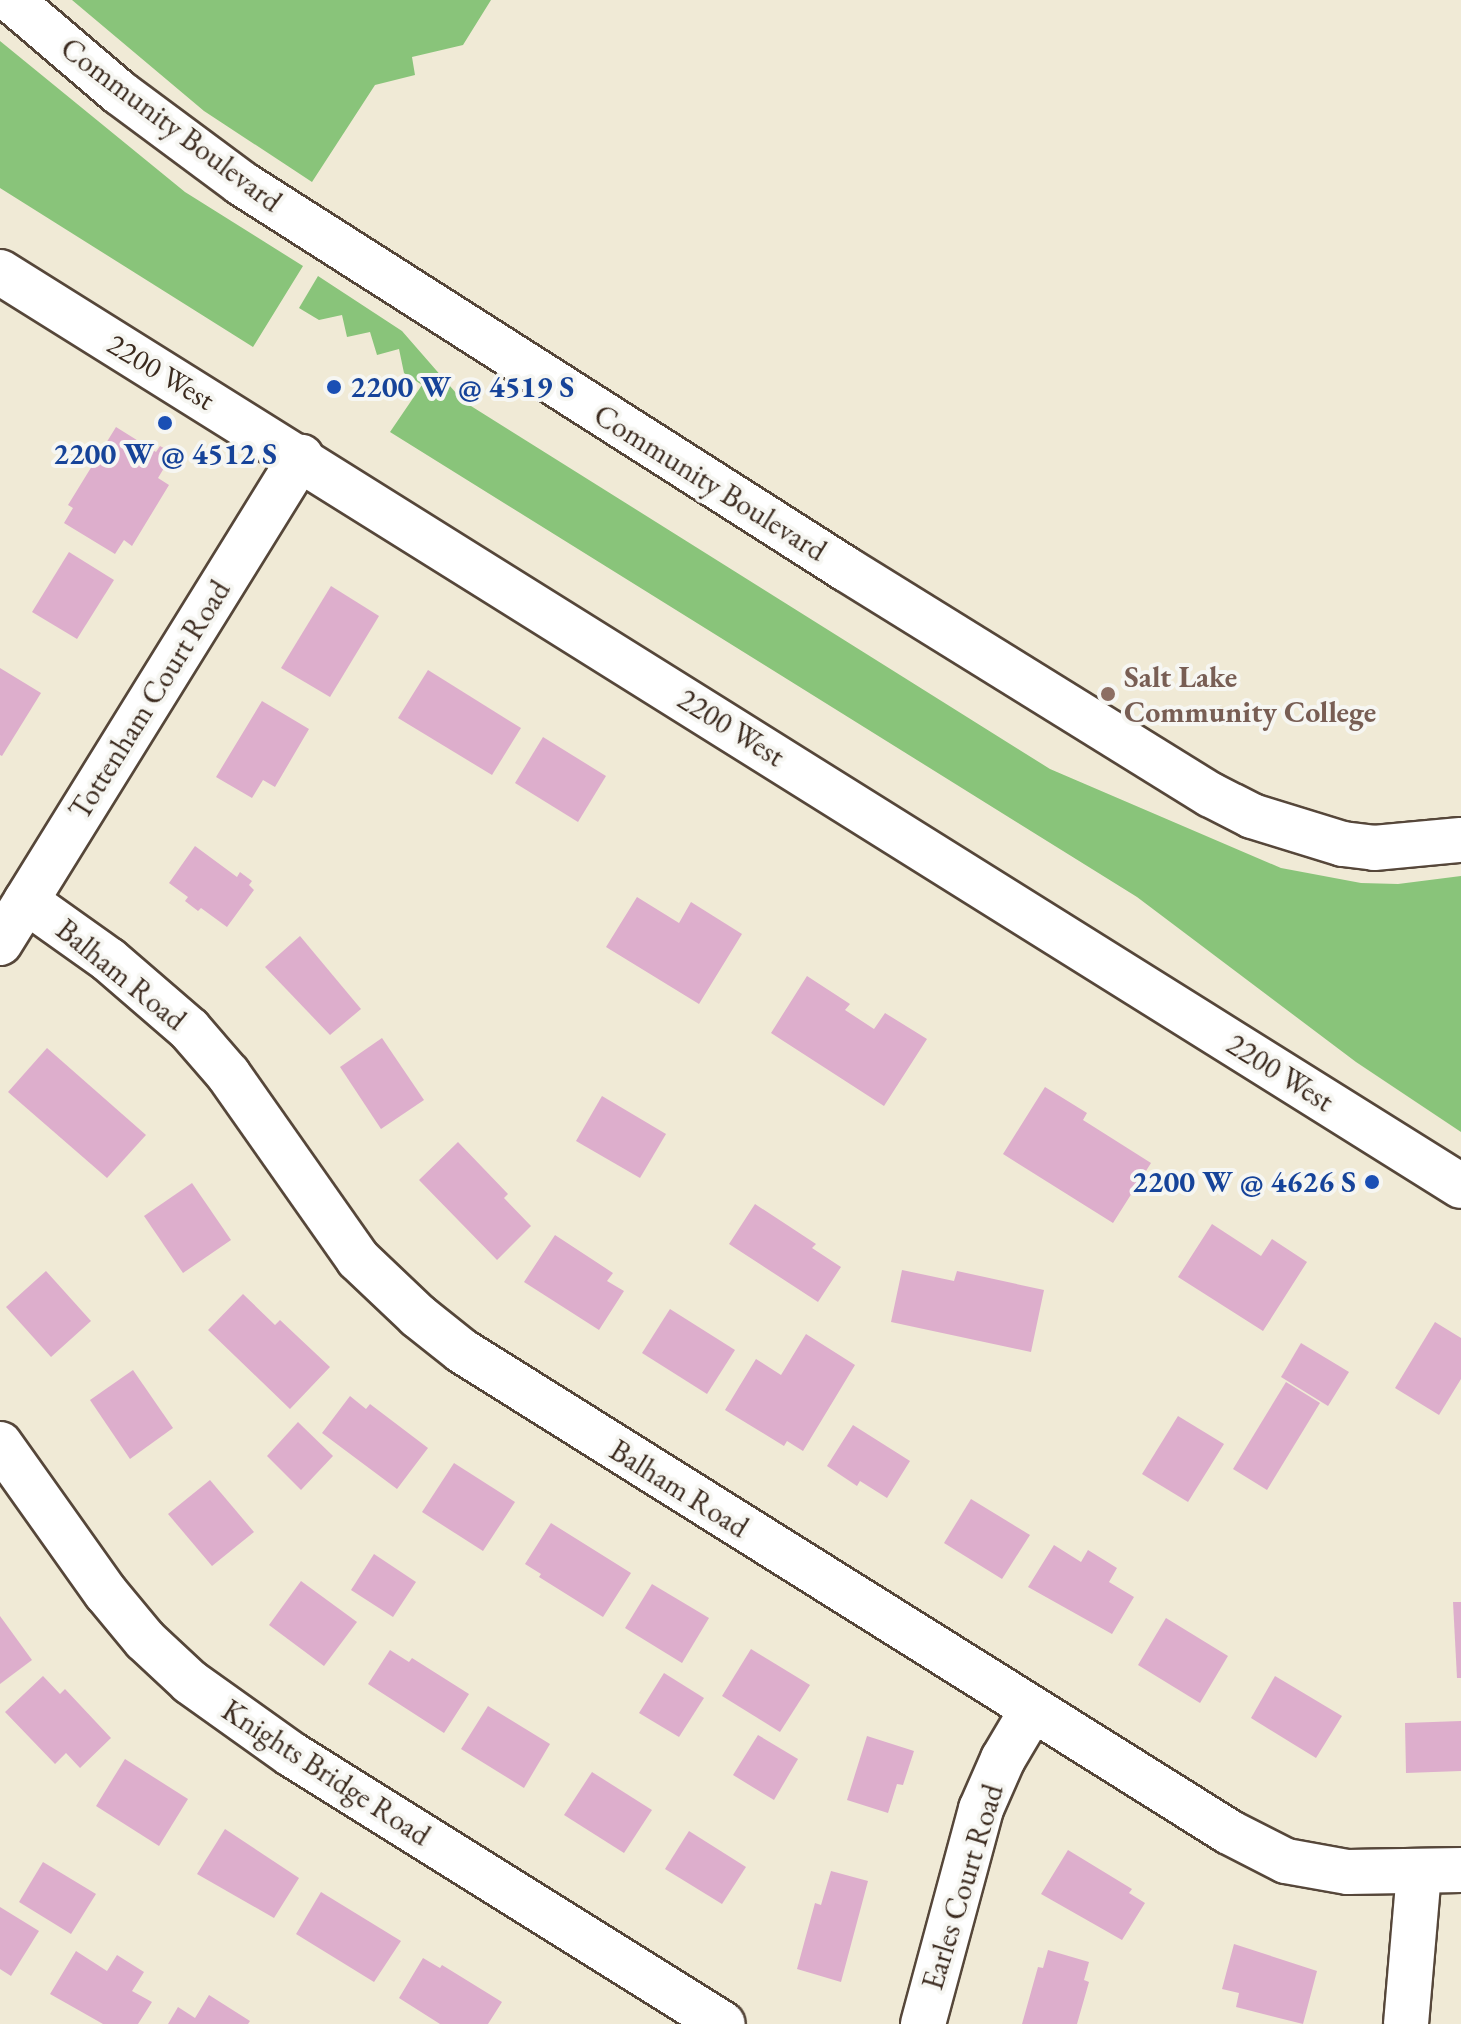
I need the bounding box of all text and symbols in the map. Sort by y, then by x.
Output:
street label: Community Boulevard [53,30,289,220]
street label: 2200 West [101,326,221,418]
place label: 2200 W @ 4519 S [350,369,574,405]
marker: 2200 W @ 4519 S [325,378,343,396]
street label: Community Boulevard [587,397,833,569]
marker: 2200 W @ 4512 S [156,414,174,432]
place label: 2200 W @ 4512 S [53,436,277,472]
street label: Tottenham Court Road [62,574,238,826]
place label: Salt Lake Community College [1124,659,1376,730]
street label: 2200 West [671,681,791,775]
marker: Salt Lake Community College [1099,685,1117,703]
street label: Balham Road [49,912,193,1038]
street label: 2200 West [1220,1026,1340,1120]
place label: 2200 W @ 4626 S [1132,1164,1356,1200]
marker: 2200 W @ 4626 S [1363,1173,1381,1191]
street label: Balham Road [603,1432,755,1546]
street label: Knights Bridge Road [215,1692,437,1854]
street label: Earles Court Road [915,1780,1011,1994]

